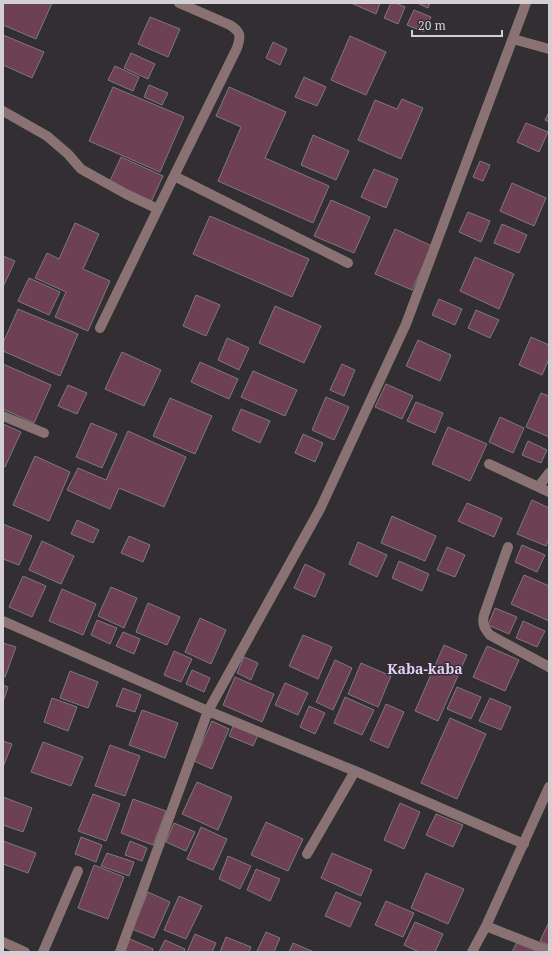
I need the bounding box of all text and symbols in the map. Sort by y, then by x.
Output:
scale bar [412,12,502,38]
text: 20 m [418,17,446,34]
district label: Kaba-kaba [387,659,463,678]

